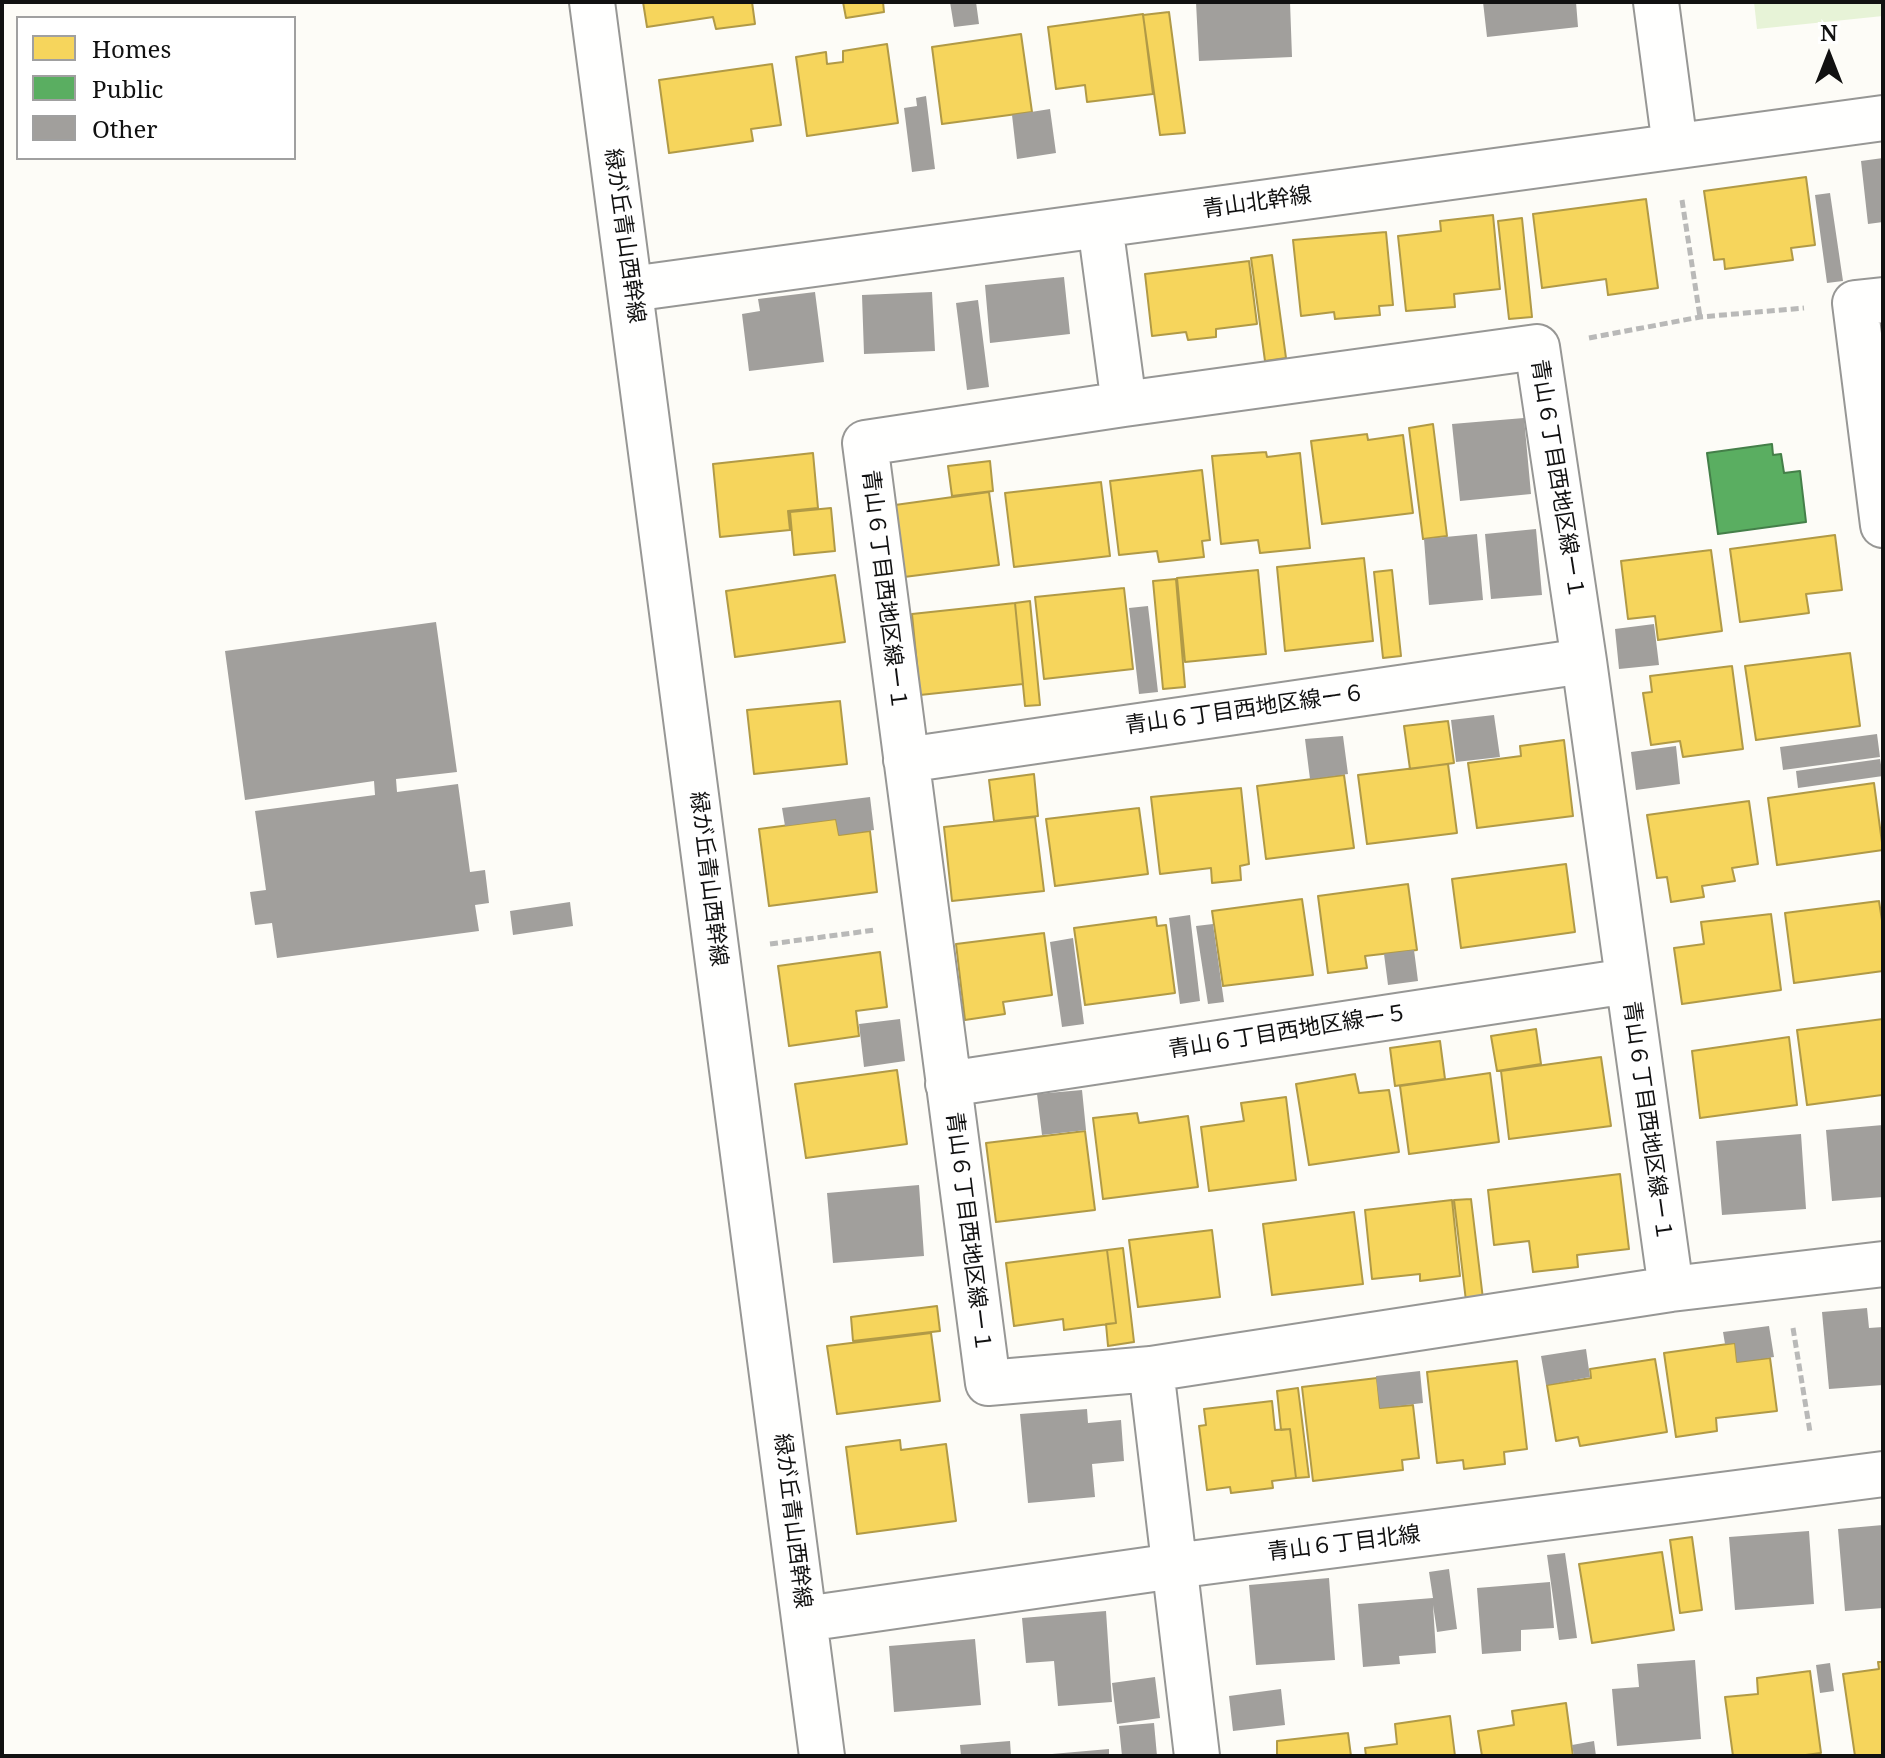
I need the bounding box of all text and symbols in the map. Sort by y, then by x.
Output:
legend [16,16,296,160]
north arrow [1789,16,1869,96]
text: N [1820,17,1838,47]
text: Homes [92,32,171,65]
text: Public [92,72,163,105]
text: Other [92,112,158,145]
street label: 緑が丘青山西幹線 [599,147,649,325]
street label: 青山北幹線 [1201,182,1313,224]
street label: 青山６丁目西地区線ー１ [1525,357,1589,601]
street label: 青山６丁目西地区線ー１ [856,468,912,712]
street label: 青山６丁目西地区線ー６ [1123,680,1367,740]
street label: 緑が丘青山西幹線 [684,790,732,968]
street label: 青山６丁目西地区線ー１ [1617,999,1677,1243]
street label: 青山６丁目西地区線ー５ [1166,1000,1410,1064]
street label: 青山６丁目西地区線ー１ [940,1110,996,1354]
street label: 緑が丘青山西幹線 [768,1432,816,1610]
street label: 青山６丁目北線 [1266,1522,1422,1566]

